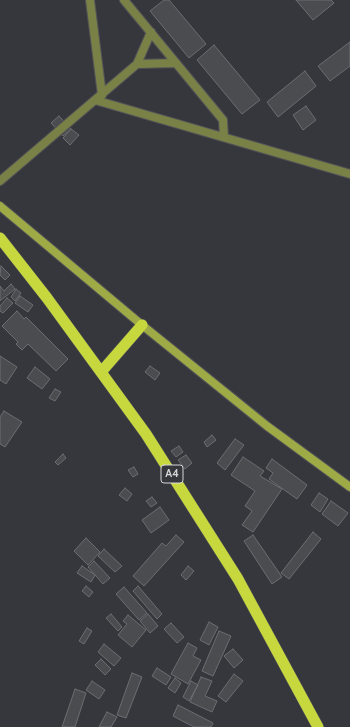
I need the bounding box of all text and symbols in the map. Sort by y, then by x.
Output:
road number: A4 [161,465,183,483]

